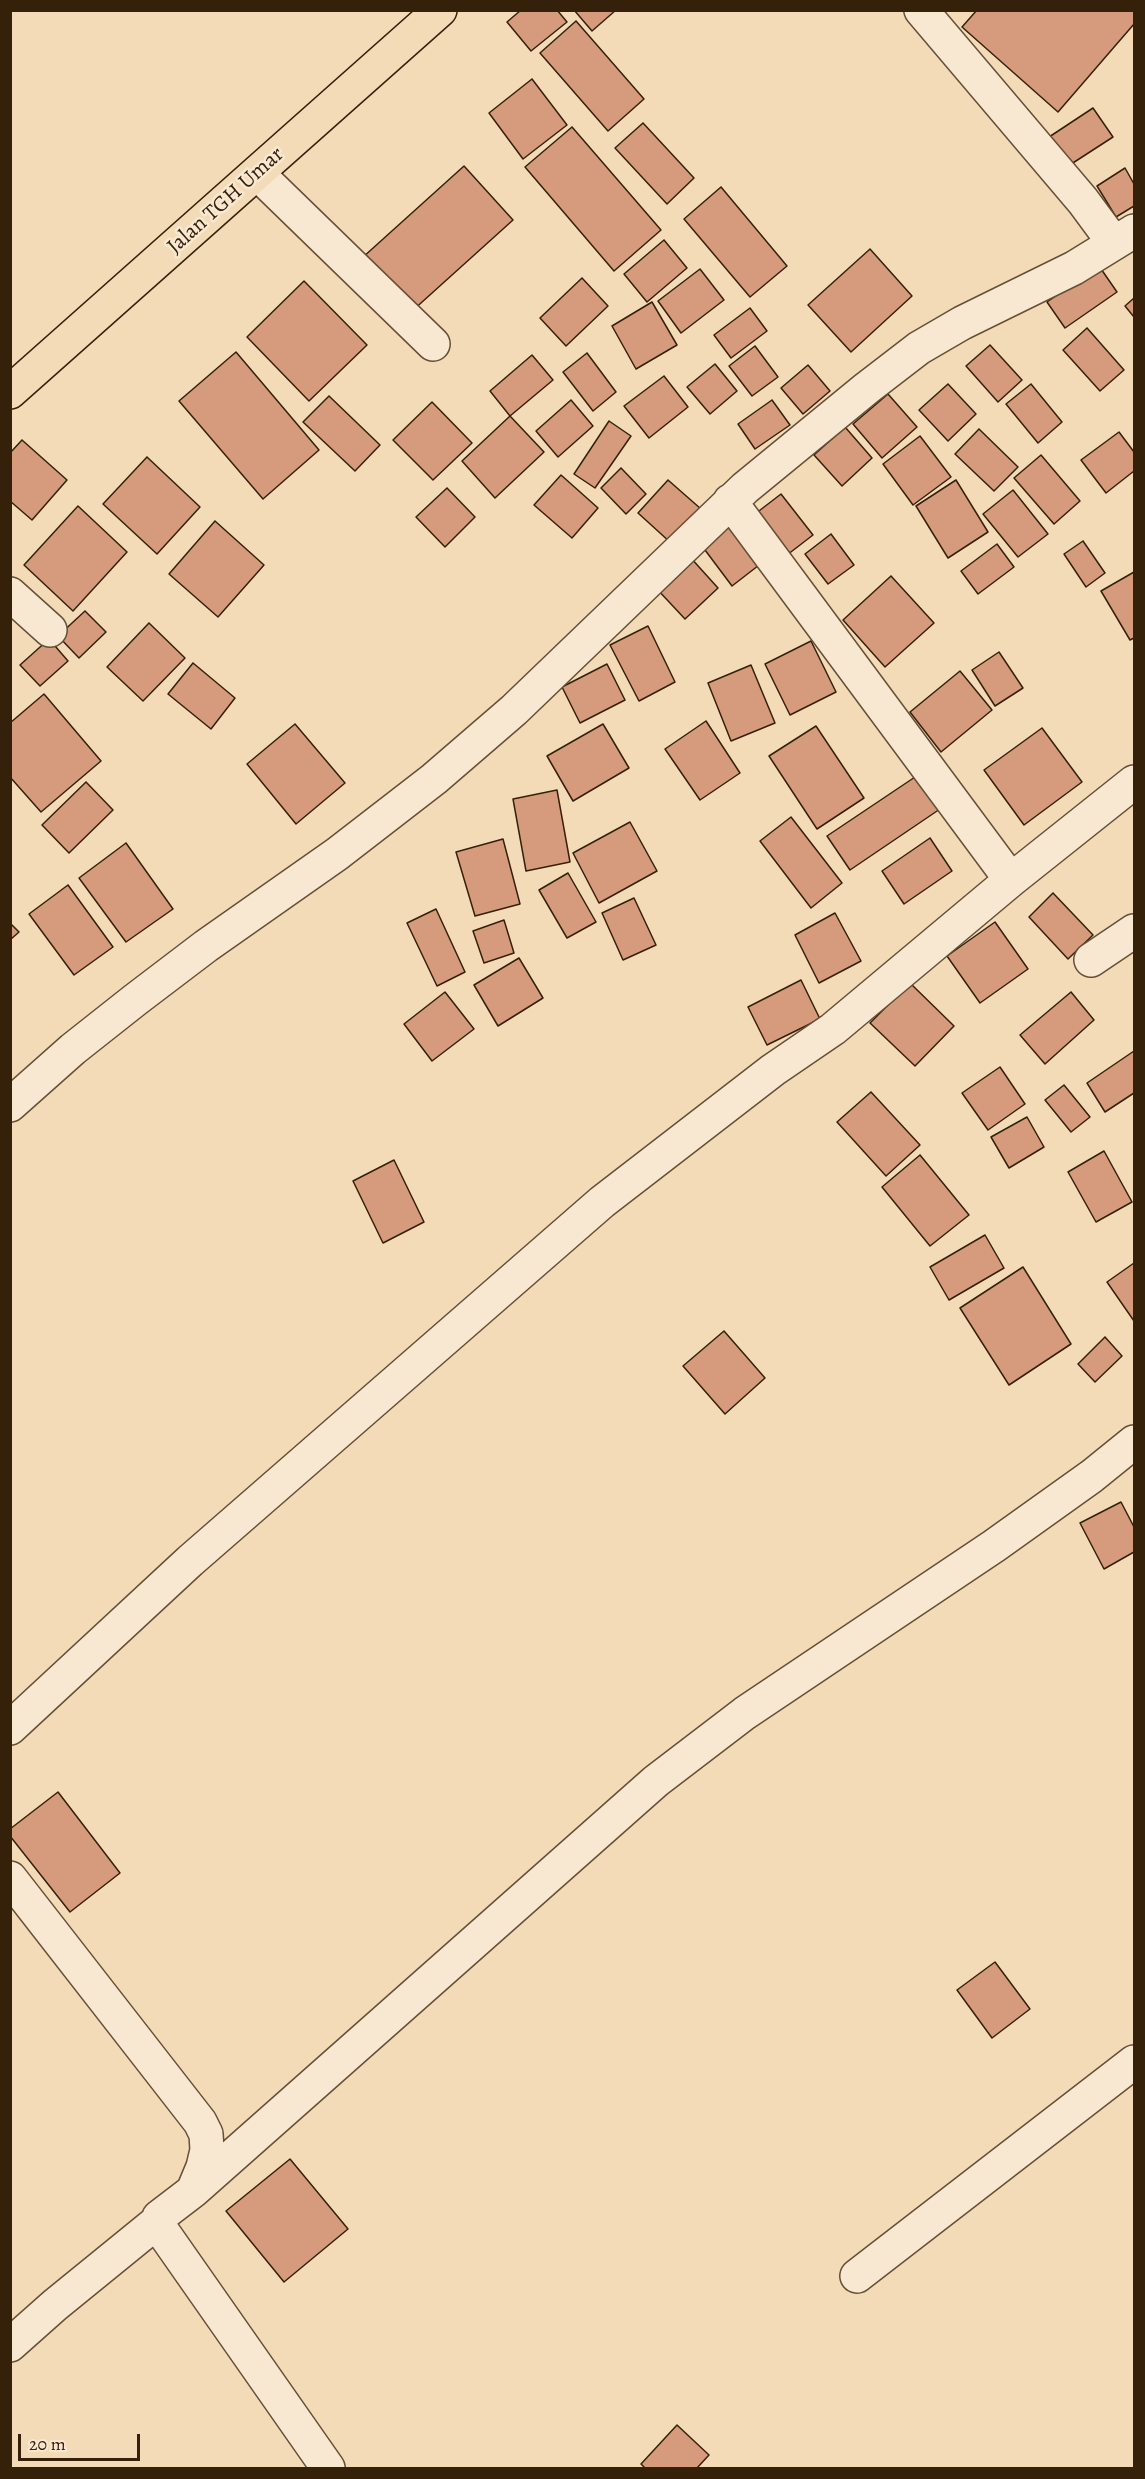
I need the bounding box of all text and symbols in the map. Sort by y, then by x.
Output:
street label: Jalan TGH Umar [162,142,290,260]
scale bar [21,2422,142,2460]
text: 20 m [29,2432,66,2456]

